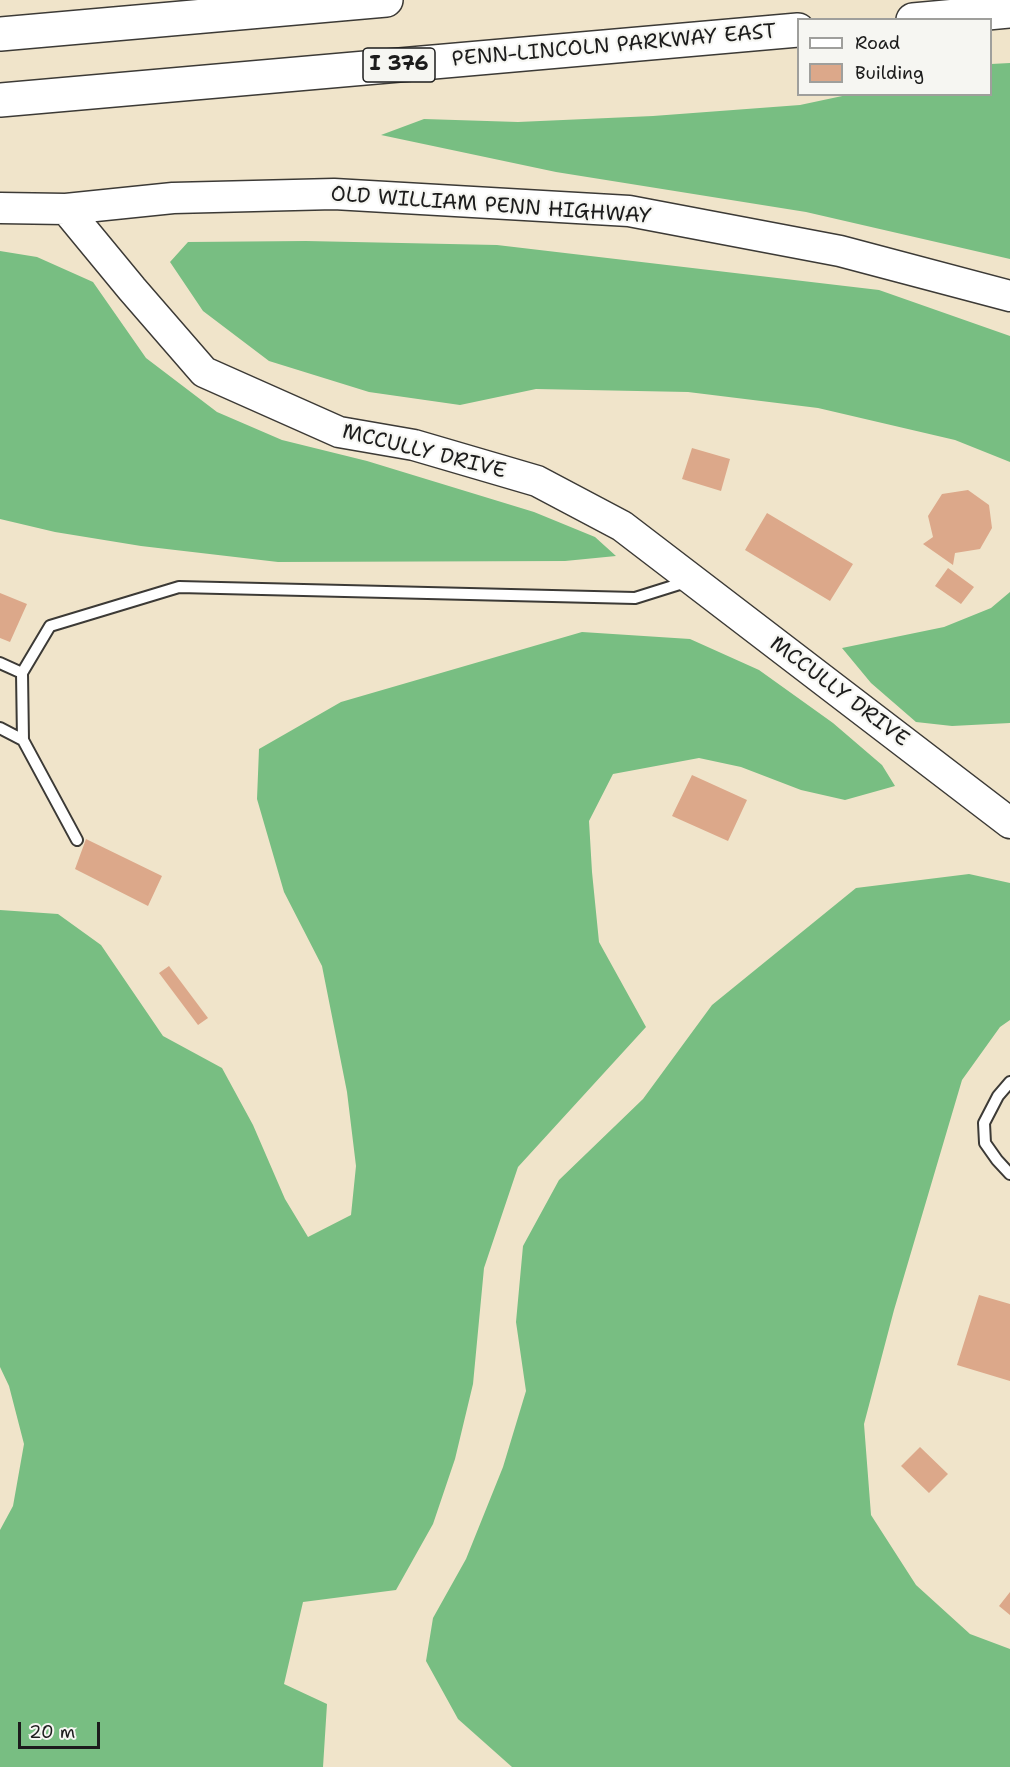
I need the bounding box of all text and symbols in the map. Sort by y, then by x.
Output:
legend [797,18,992,96]
street label: PENN-LINCOLN PARKWAY EAST [451,19,777,73]
text: Road [855,31,900,55]
road number: I 376 [363,48,435,82]
text: Building [855,61,924,85]
street label: OLD WILLIAM PENN HIGHWAY [330,182,652,230]
street label: MCCULLY DRIVE [340,419,508,485]
street label: MCCULLY DRIVE [764,631,914,753]
scale bar [21,1710,104,1748]
text: 20 m [29,1720,75,1744]

